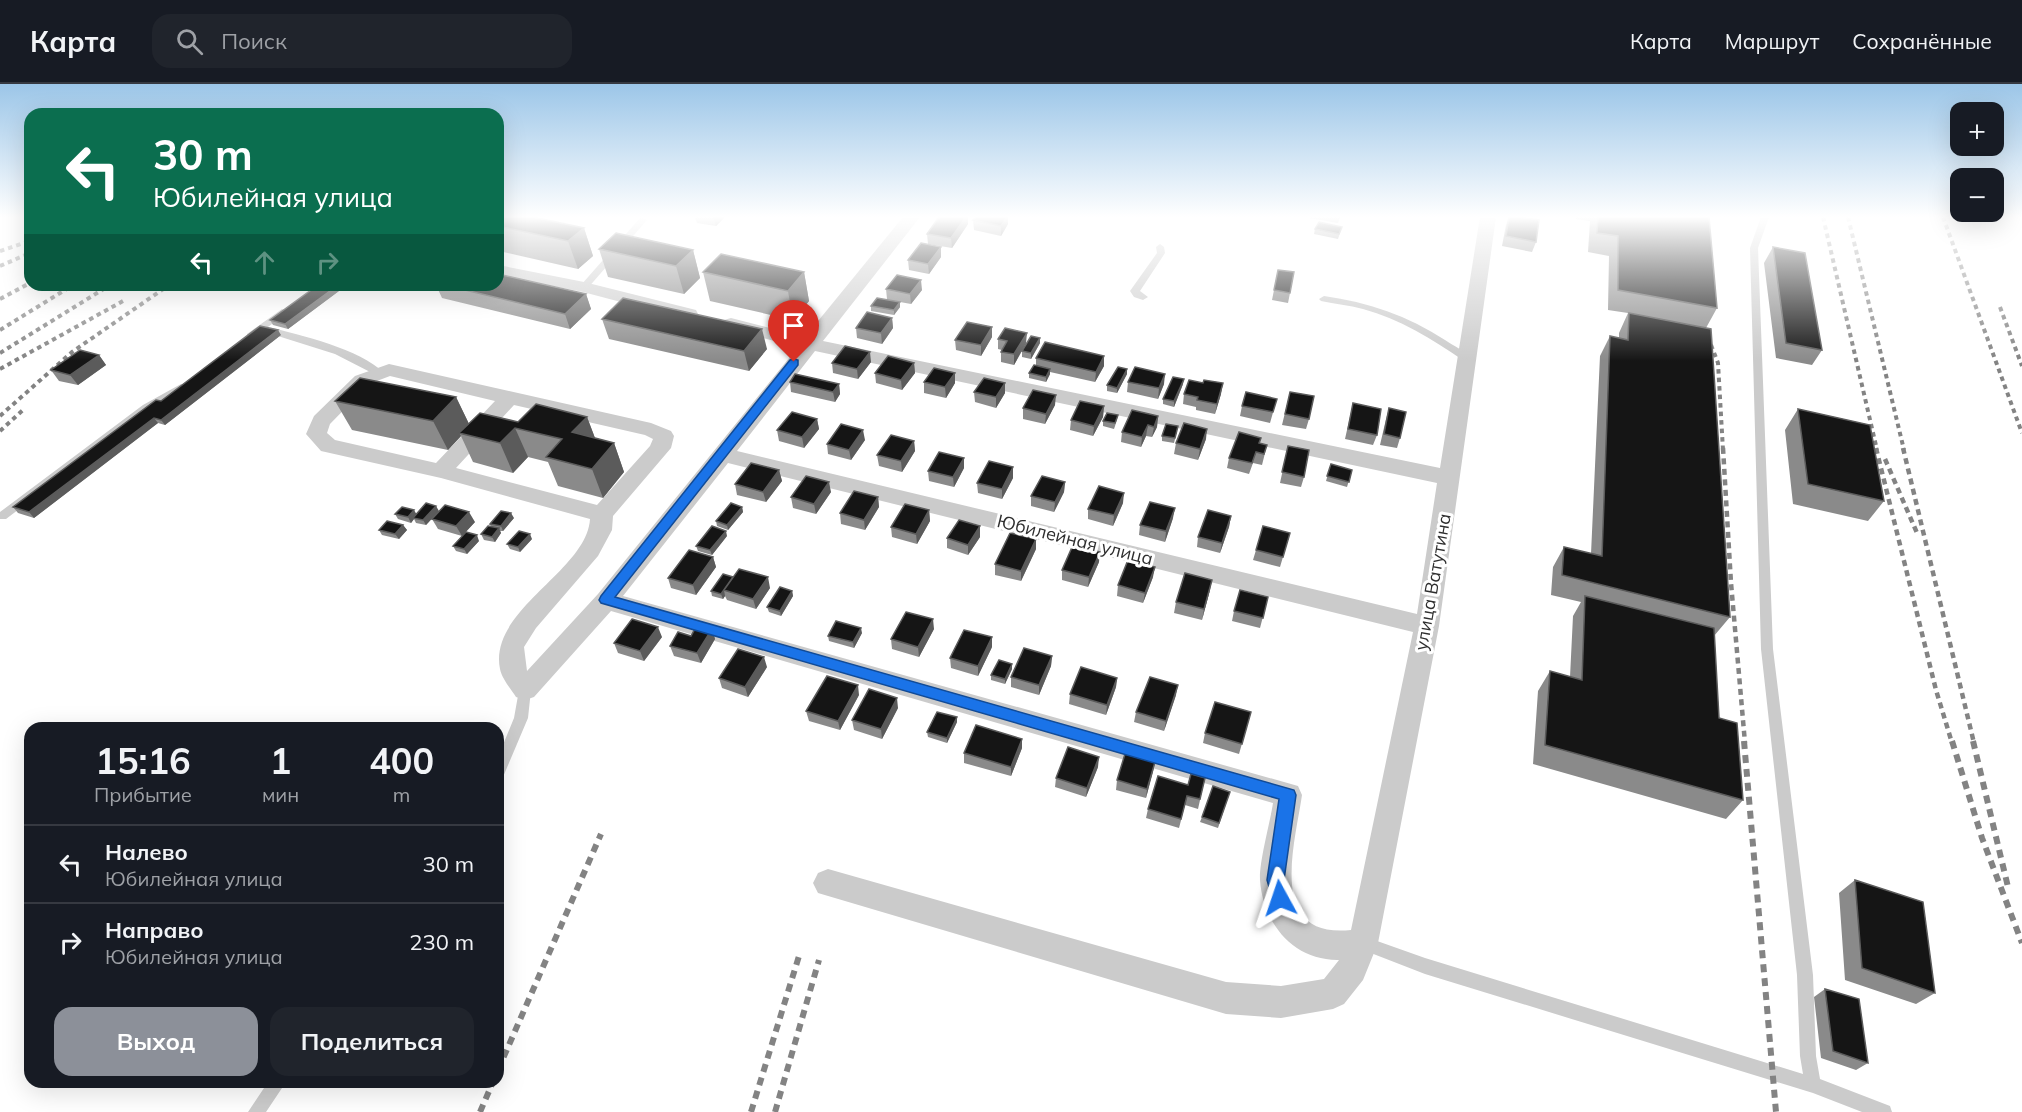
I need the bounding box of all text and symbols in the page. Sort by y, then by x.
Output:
search box [152,14,572,68]
text: Карта [30,24,116,59]
icon: search [173,25,206,58]
text: Поиск [221,27,287,55]
text: Карта [1630,28,1692,54]
text: Маршрут [1725,28,1819,54]
text: Сохранённые [1852,28,1992,54]
map controls [1950,102,2004,222]
button: + [1950,102,2004,156]
text: 30 m [153,128,253,181]
icon: left [54,132,132,210]
button: − [1950,168,2004,222]
text: Юбилейная улица [153,180,393,214]
icon: left [185,246,218,279]
icon: ahead [248,246,281,279]
icon: right [311,246,344,279]
pin [768,300,819,362]
icon: arrive [777,309,810,342]
street label: Юбилейная улица [995,509,1156,570]
street label: улица Ватутина [1409,511,1456,652]
text: 15:16 [95,738,191,783]
text: 1 [270,738,291,783]
text: 400 [369,738,434,783]
text: Прибытие [94,782,192,807]
text: мин [262,782,299,807]
text: m [393,782,410,807]
text: Налево [105,838,188,866]
icon: left [54,848,87,881]
text: 30 m [423,850,474,878]
text: Юбилейная улица [105,866,283,891]
position arrow [1248,866,1312,930]
text: Направо [105,916,203,944]
icon: right [54,926,87,959]
text: 230 m [409,928,474,956]
text: Юбилейная улица [105,944,283,969]
button: Выход [54,1007,258,1076]
button: Поделиться [270,1007,474,1076]

